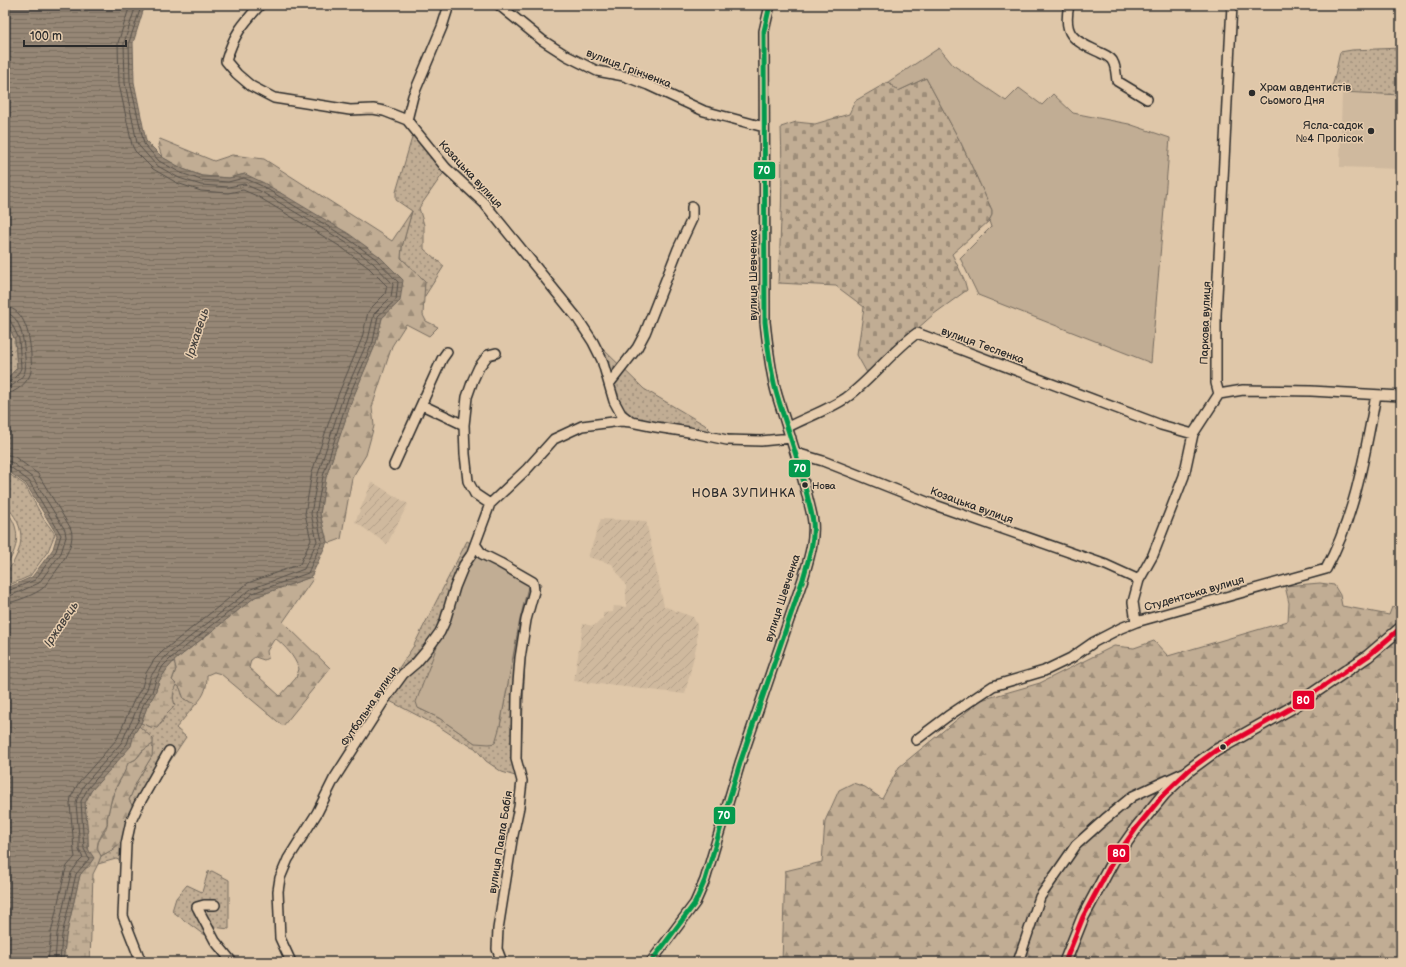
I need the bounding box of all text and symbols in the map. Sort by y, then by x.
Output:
scale bar [24,22,126,48]
text: 100 m [30,29,62,44]
street label: вулиця Грінченка [584,46,674,91]
place label: Храм авдентистів Сьомого Дня [1260,81,1351,107]
marker: Храм авдентистів Сьомого Дня [1247,88,1257,98]
place label: Ясла-садок №4 Пролісок [1295,119,1363,145]
marker: Ясла-садок №4 Пролісок [1366,126,1376,136]
street label: Козацька вулиця [436,138,505,211]
line badge: 70 [753,161,776,180]
text: 70 [758,164,771,177]
street label: вулиця Шевченка [747,229,760,321]
street label: Паркова вулиця [1198,281,1213,365]
water label: Іржавець [182,306,213,360]
street label: вулиця Тесленка [940,324,1027,367]
line badge: 70 [788,459,811,478]
text: 70 [794,462,807,475]
marker: Нова [800,480,810,490]
place label: Нова [812,480,836,492]
street label: Козацька вулиця [929,484,1015,527]
district label: НОВА ЗУПИНКА [692,486,796,501]
street label: вулиця Шевченка [762,552,803,644]
street label: Студентська вулиця [1143,573,1246,614]
water label: Іржавець [41,599,82,650]
street label: Футбольна вулиця [338,664,401,749]
line badge: 80 [1292,690,1315,710]
text: 80 [1296,694,1310,707]
unlabelled marker [1218,742,1228,752]
street label: вулиця Павла Бабія [486,790,515,894]
line badge: 70 [713,806,736,825]
text: 70 [718,809,731,822]
line badge: 80 [1107,844,1130,863]
text: 80 [1112,847,1126,860]

